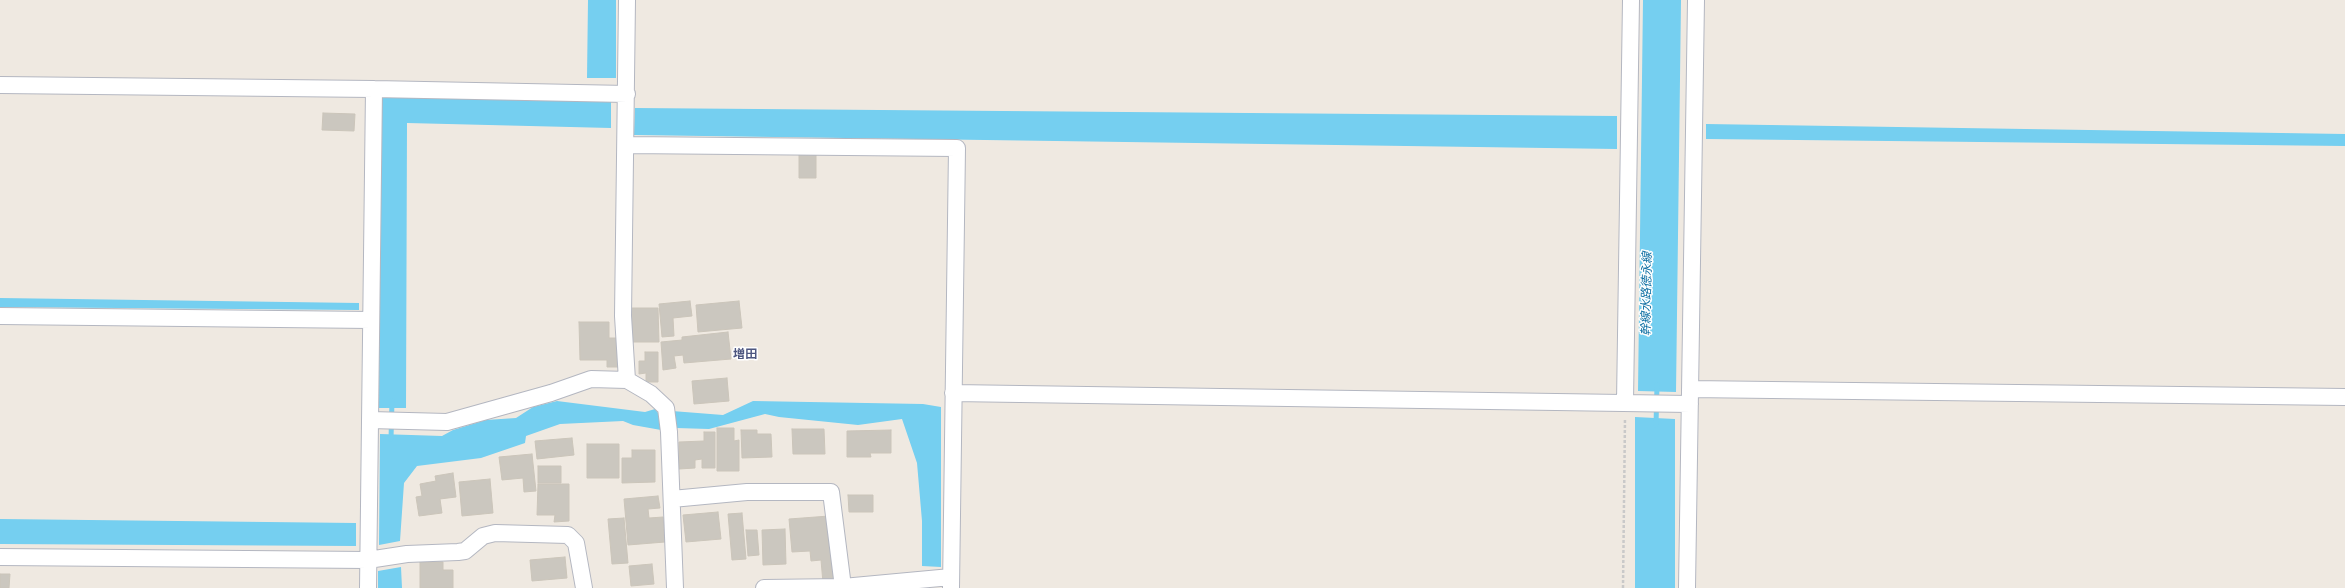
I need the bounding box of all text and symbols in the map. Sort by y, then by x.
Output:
water label: 幹線水路徳永線 [1639,252,1655,336]
district label: 増田 [733,348,757,362]

